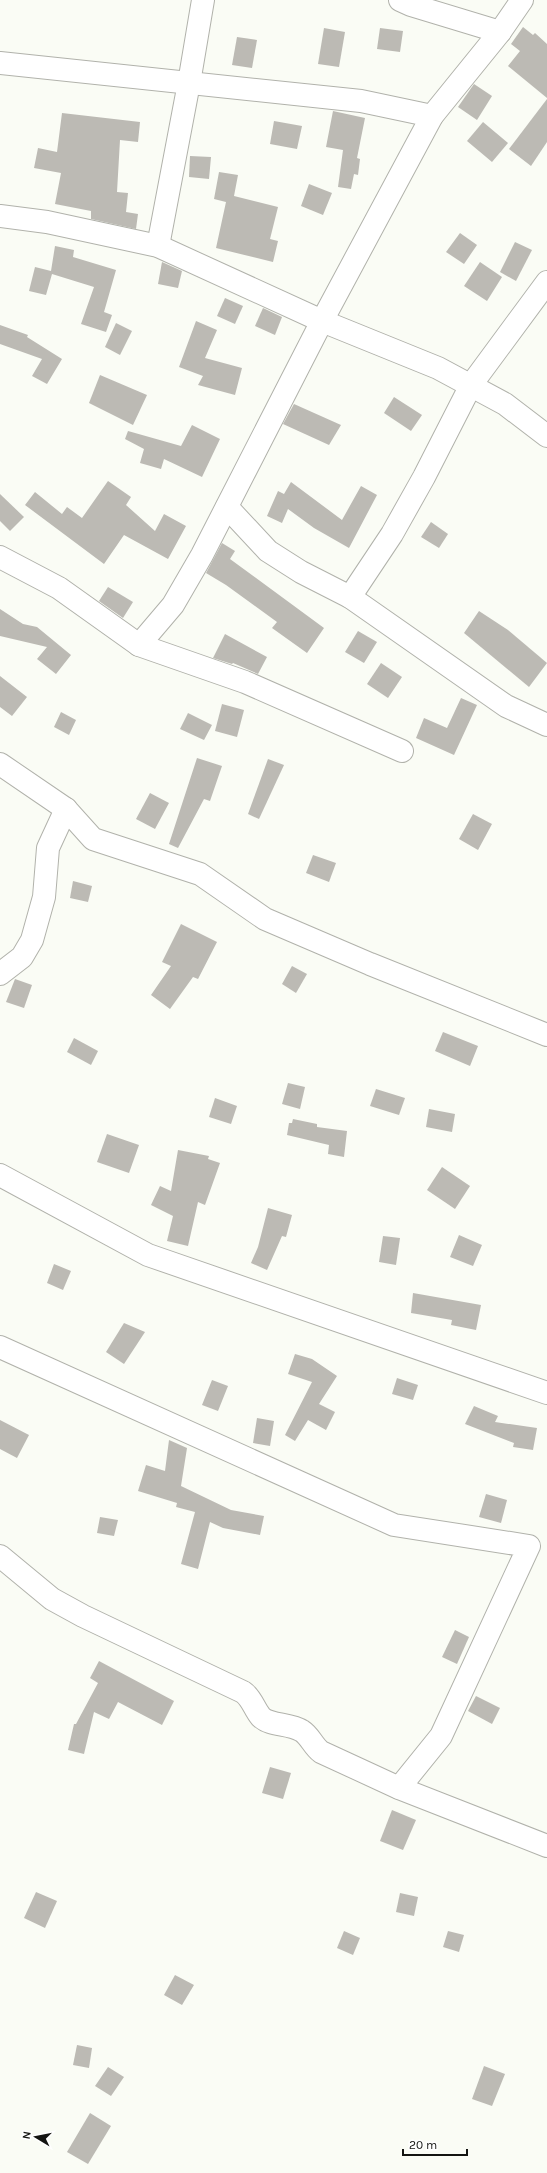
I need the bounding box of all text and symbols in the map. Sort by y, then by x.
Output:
north arrow [16,2117,56,2157]
text: N [20,2130,34,2140]
scale bar [403,2131,467,2157]
text: 20 m [409,2138,437,2152]

